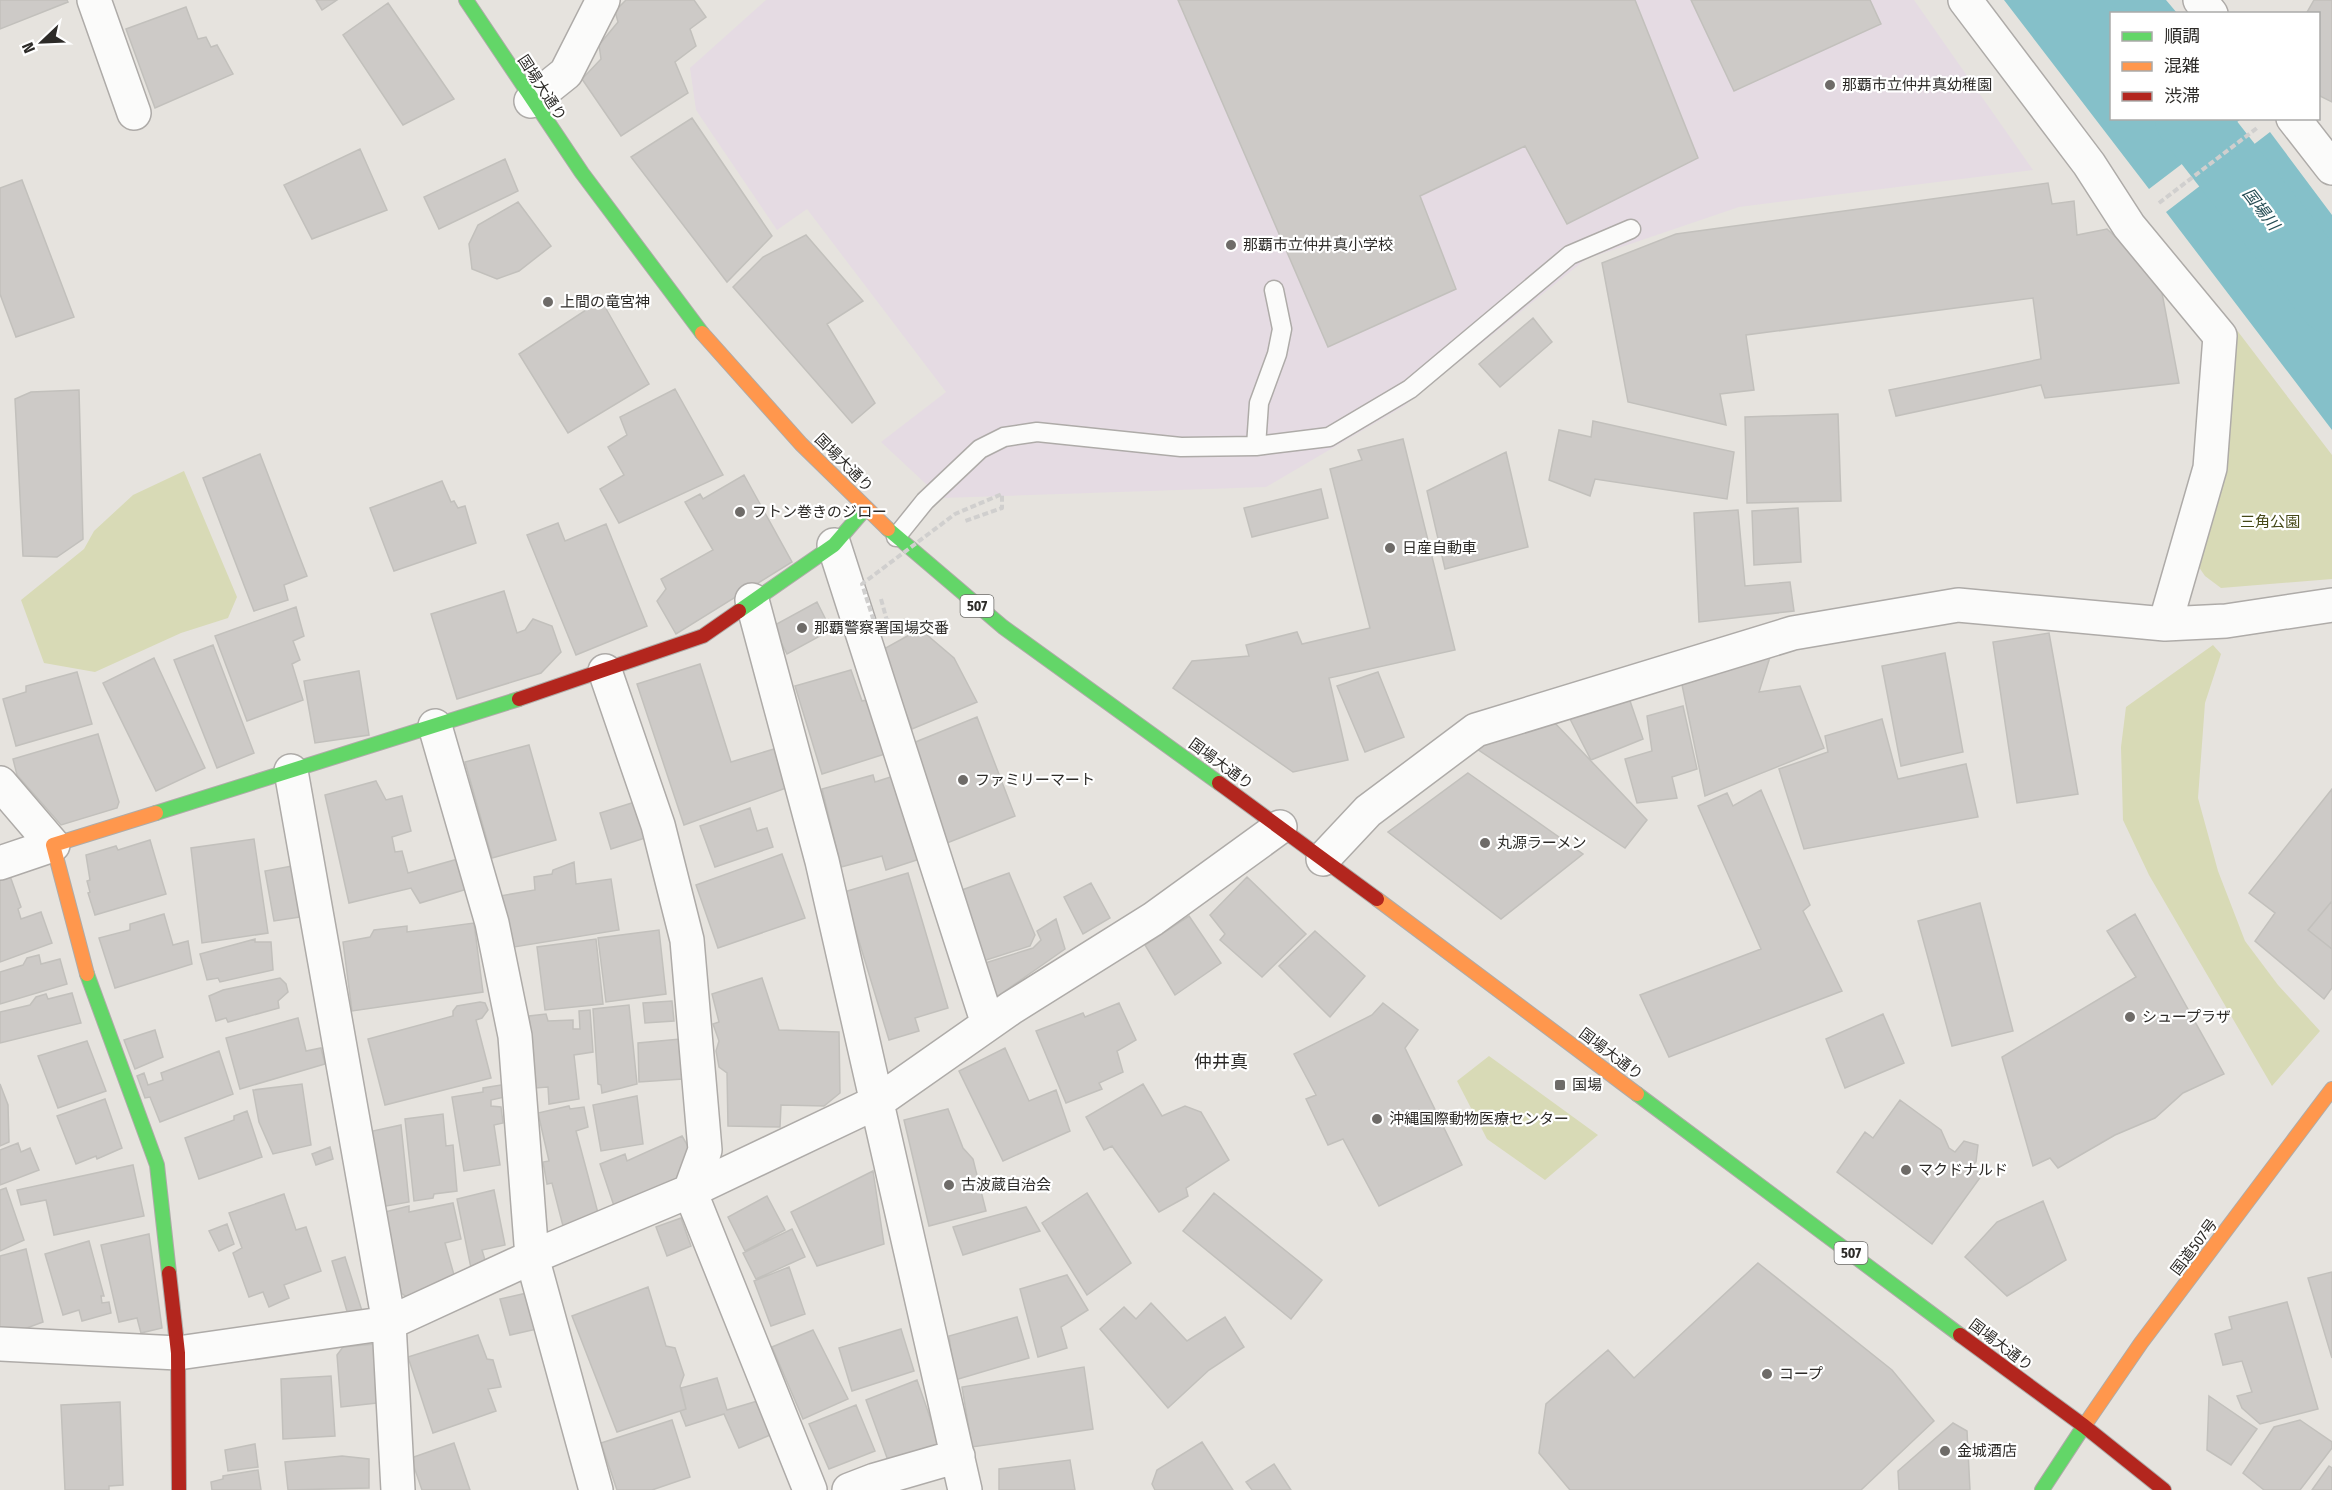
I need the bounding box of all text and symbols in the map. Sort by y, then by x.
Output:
north arrow [12,12,72,72]
legend [2110,12,2320,120]
text: 順調 [2164,25,2200,47]
text: N [18,40,39,56]
street label: 国場大通り [514,52,570,124]
text: 混雑 [2164,55,2200,77]
place label: 那覇市立仲井真幼稚園 [1842,76,1992,94]
marker: 那覇市立仲井真幼稚園 [1823,78,1837,92]
text: 渋滞 [2164,85,2200,107]
water label: 国場川 [2239,184,2284,235]
place label: 那覇市立仲井真小学校 [1243,236,1393,254]
marker: 那覇市立仲井真小学校 [1224,238,1238,252]
place label: 上間の竜宮神 [560,293,650,311]
marker: 上間の竜宮神 [541,295,555,309]
street label: 国場大通り [811,430,877,496]
place label: フトン巻きのジロー [752,503,887,521]
marker: フトン巻きのジロー [733,505,747,519]
park label: 三角公園 [2240,513,2300,531]
place label: 日産自動車 [1402,539,1477,557]
marker: 日産自動車 [1383,541,1397,555]
road number: 507 [960,595,994,617]
place label: 那覇警察署国場交番 [814,619,949,637]
marker: 那覇警察署国場交番 [795,621,809,635]
street label: 国場大通り [1185,735,1257,793]
place label: ファミリーマート [975,771,1095,789]
marker: ファミリーマート [956,773,970,787]
place label: 丸源ラーメン [1497,834,1586,852]
marker: 丸源ラーメン [1478,836,1492,850]
place label: シュープラザ [2142,1008,2231,1026]
marker: シュープラザ [2123,1010,2137,1024]
street label: 国場大通り [1576,1024,1646,1084]
district label: 仲井真 [1194,1051,1248,1073]
place label: 国場 [1572,1076,1602,1094]
marker: 国場 [1553,1078,1567,1092]
place label: 沖縄国際動物医療センター [1389,1110,1569,1128]
marker: 沖縄国際動物医療センター [1370,1112,1384,1126]
place label: マクドナルド [1918,1161,2008,1179]
marker: マクドナルド [1899,1163,1913,1177]
place label: 古波蔵自治会 [961,1176,1051,1194]
marker: 古波蔵自治会 [942,1178,956,1192]
street label: 国道507号 [2167,1215,2221,1279]
road number: 507 [1834,1242,1868,1264]
street label: 国場大通り [1966,1315,2036,1375]
place label: コープ [1779,1365,1823,1383]
marker: コープ [1760,1367,1774,1381]
place label: 金城酒店 [1957,1442,2017,1460]
marker: 金城酒店 [1938,1444,1952,1458]

